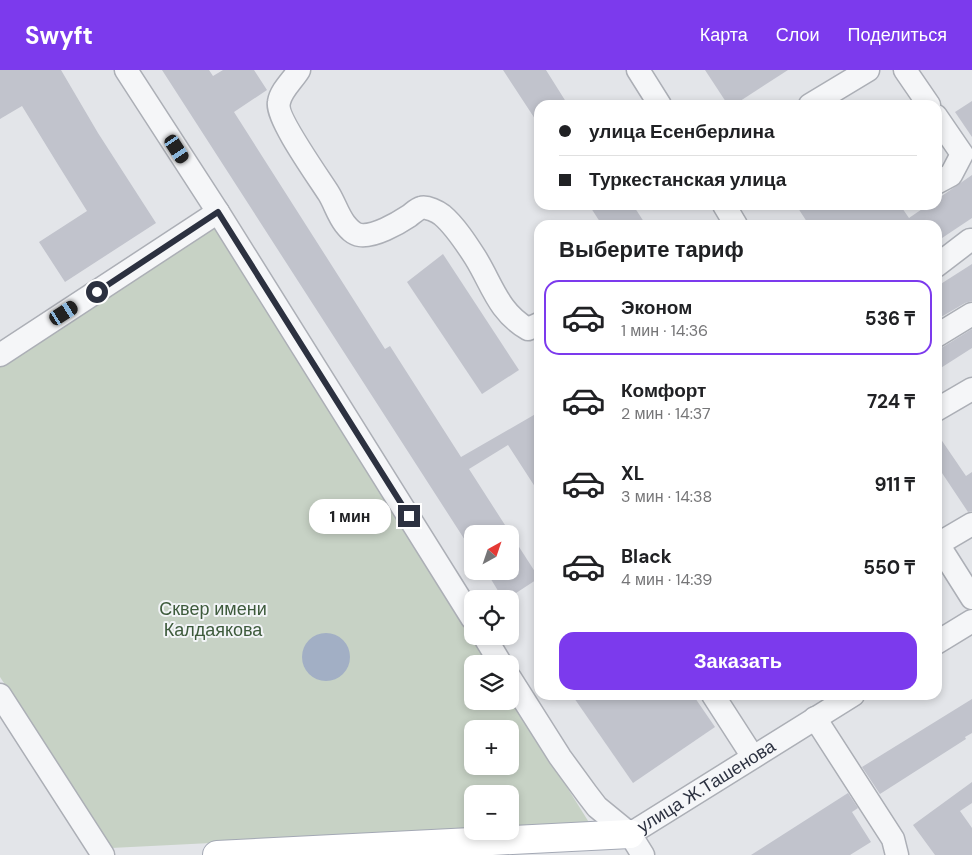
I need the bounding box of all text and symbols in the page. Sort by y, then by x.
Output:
text: Swyft [25,20,93,51]
text: Карта [700,23,748,47]
text: Слои [776,23,820,47]
text: Поделиться [848,23,947,47]
text: улица Есенберлина [589,119,775,144]
car [162,132,191,166]
text: Туркестанская улица [589,167,786,192]
text: Выберите тариф [559,235,744,264]
route start [86,281,108,303]
icon: car [561,295,606,340]
text: Эконом [621,295,692,320]
car [47,299,80,327]
text: 536 ₸ [865,306,915,331]
text: 1 мин · 14:36 [621,320,708,341]
icon: car [561,378,606,423]
text: Комфорт [621,378,706,403]
text: 724 ₸ [867,389,915,414]
text: 2 мин · 14:37 [621,403,711,424]
icon: car [561,461,606,506]
text: XL [621,461,644,486]
text: 911 ₸ [874,472,915,497]
text: 3 мин · 14:38 [621,486,712,507]
callout: 1 мин [309,498,392,534]
route end [398,505,420,527]
text: 1 мин [330,506,370,527]
north arrow [464,525,519,580]
map controls [464,525,519,840]
icon: car [561,544,606,589]
text: Black [621,544,672,569]
text: 550 ₸ [863,555,915,580]
text: 4 мин · 14:39 [621,569,712,590]
button: locate [464,590,519,645]
park label: Сквер имени Калдаякова [159,597,267,642]
button: Заказать [559,632,917,690]
button: layers [464,655,519,710]
button: + [464,720,519,775]
street label: улица Ж.Ташенова [633,734,781,839]
button: − [464,785,519,840]

